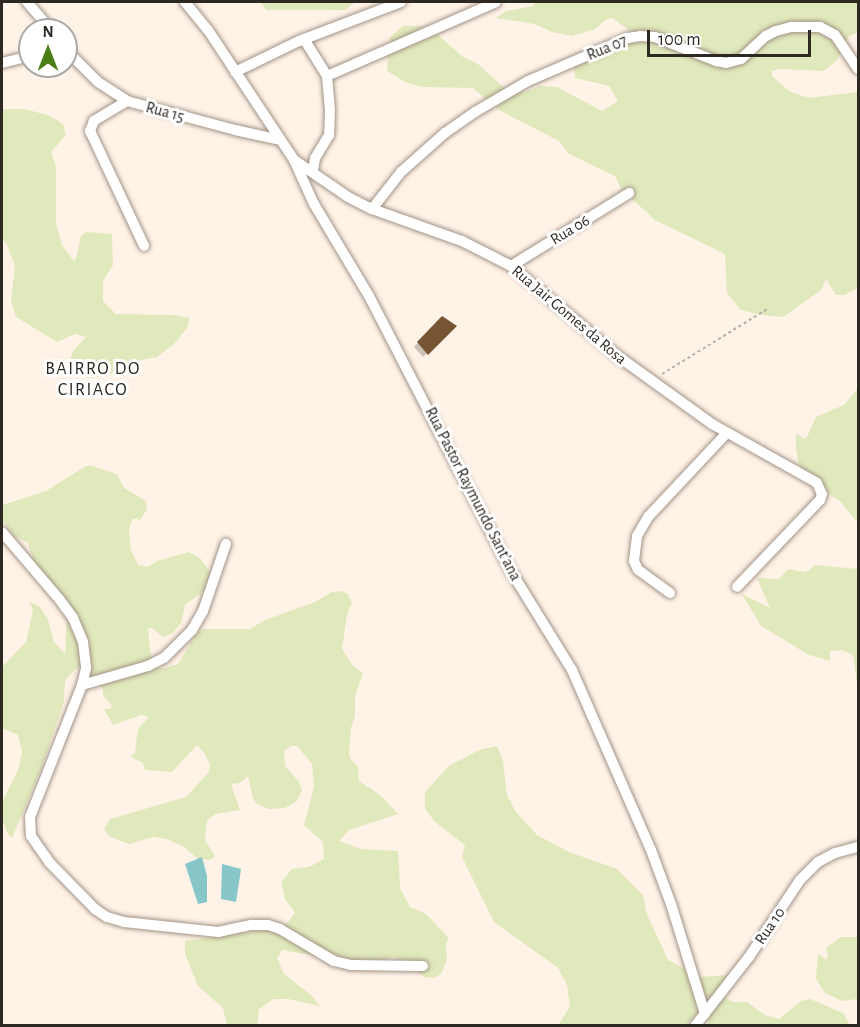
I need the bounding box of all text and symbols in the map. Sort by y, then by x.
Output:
north arrow [18,18,78,78]
scale bar [650,18,814,56]
text: N [42,24,54,40]
street label: Rua 07 [584,31,630,65]
text: 100 m [658,31,701,49]
street label: Rua 15 [144,98,186,126]
street label: Rua 06 [547,211,593,249]
street label: Rua Jair Gomes da Rosa [508,261,630,369]
district label: BAIRRO DO CIRIACO [45,359,141,401]
street label: Rua Pastor Raymundo Sant’ana [421,404,525,584]
street label: Rua 10 [751,904,789,948]

